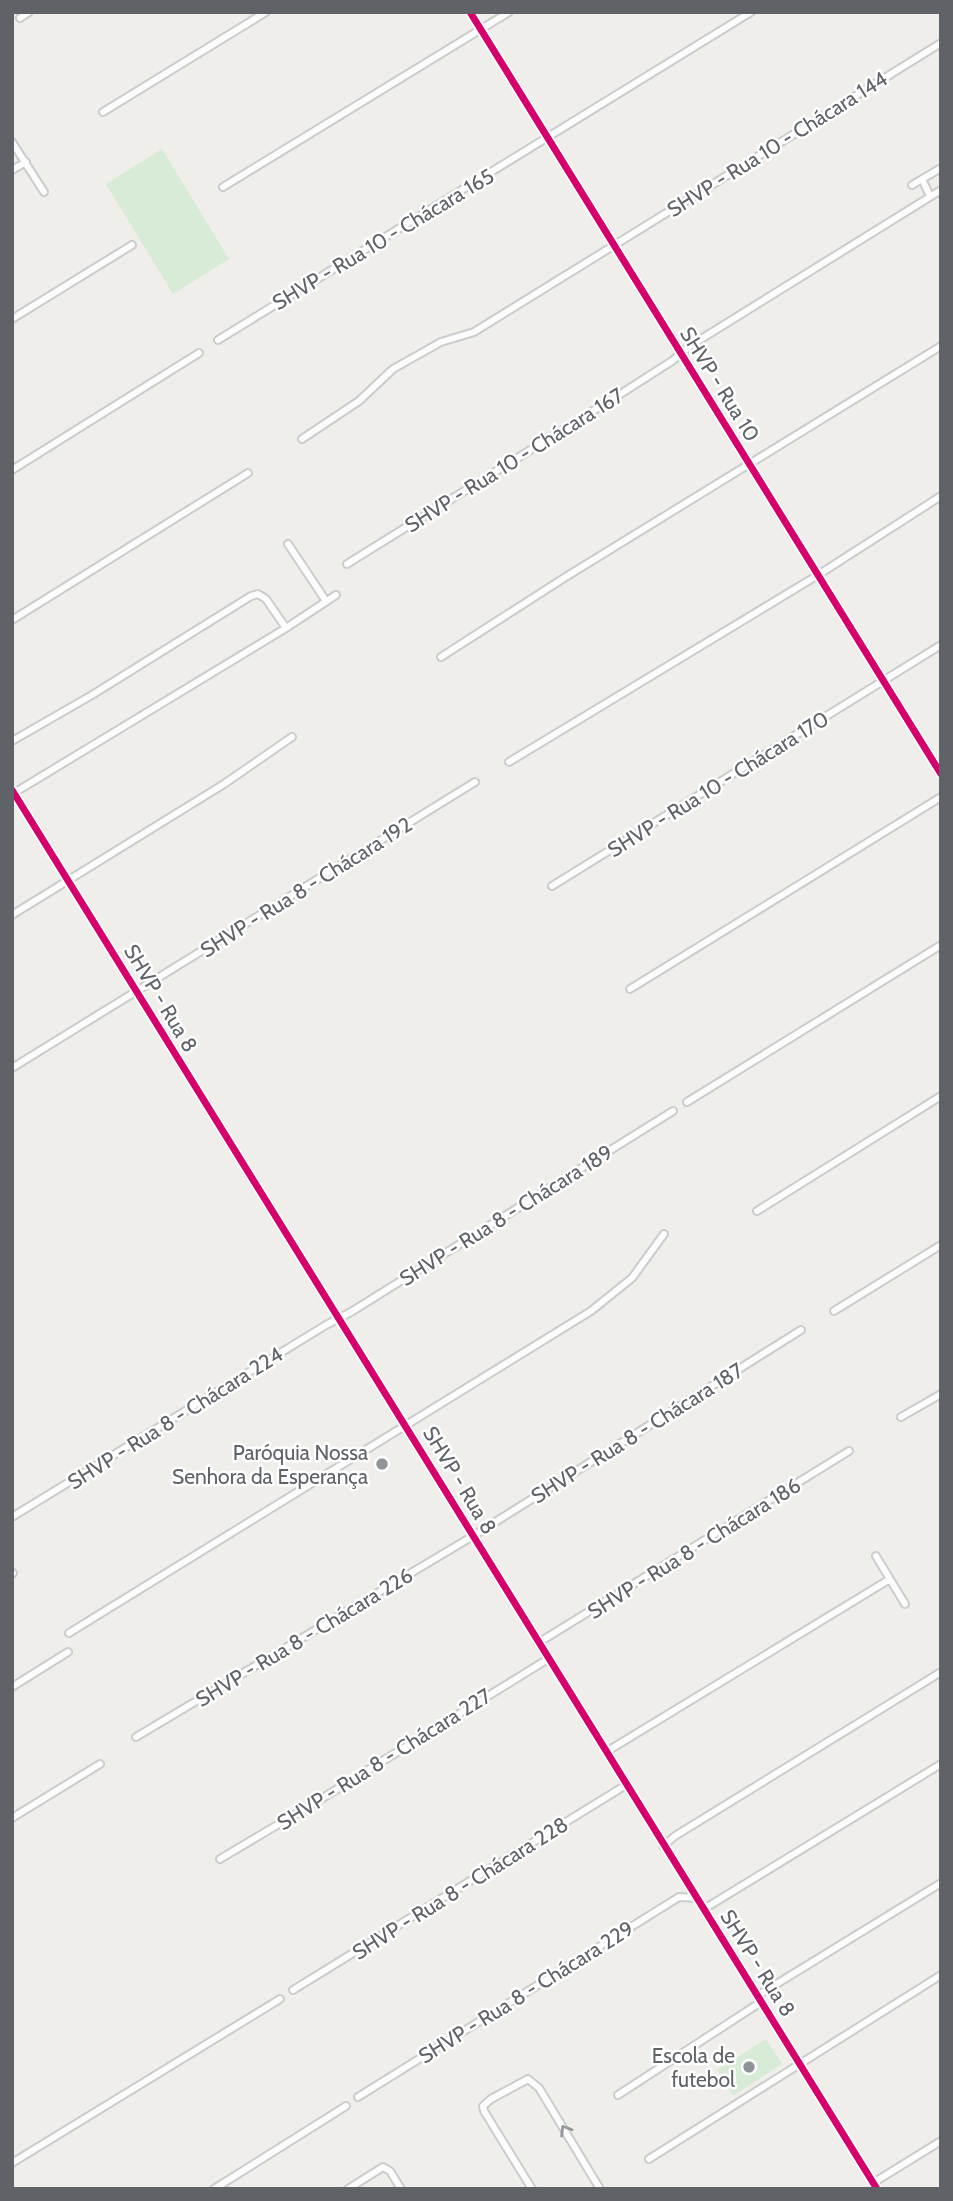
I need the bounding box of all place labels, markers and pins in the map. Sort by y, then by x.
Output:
place label: Paróquia Nossa Senhora da Esperança [172,1440,368,1489]
marker: Paróquia Nossa Senhora da Esperança [374,1456,390,1472]
place label: Escola de futebol [652,2043,735,2092]
marker: Escola de futebol [741,2059,757,2075]

